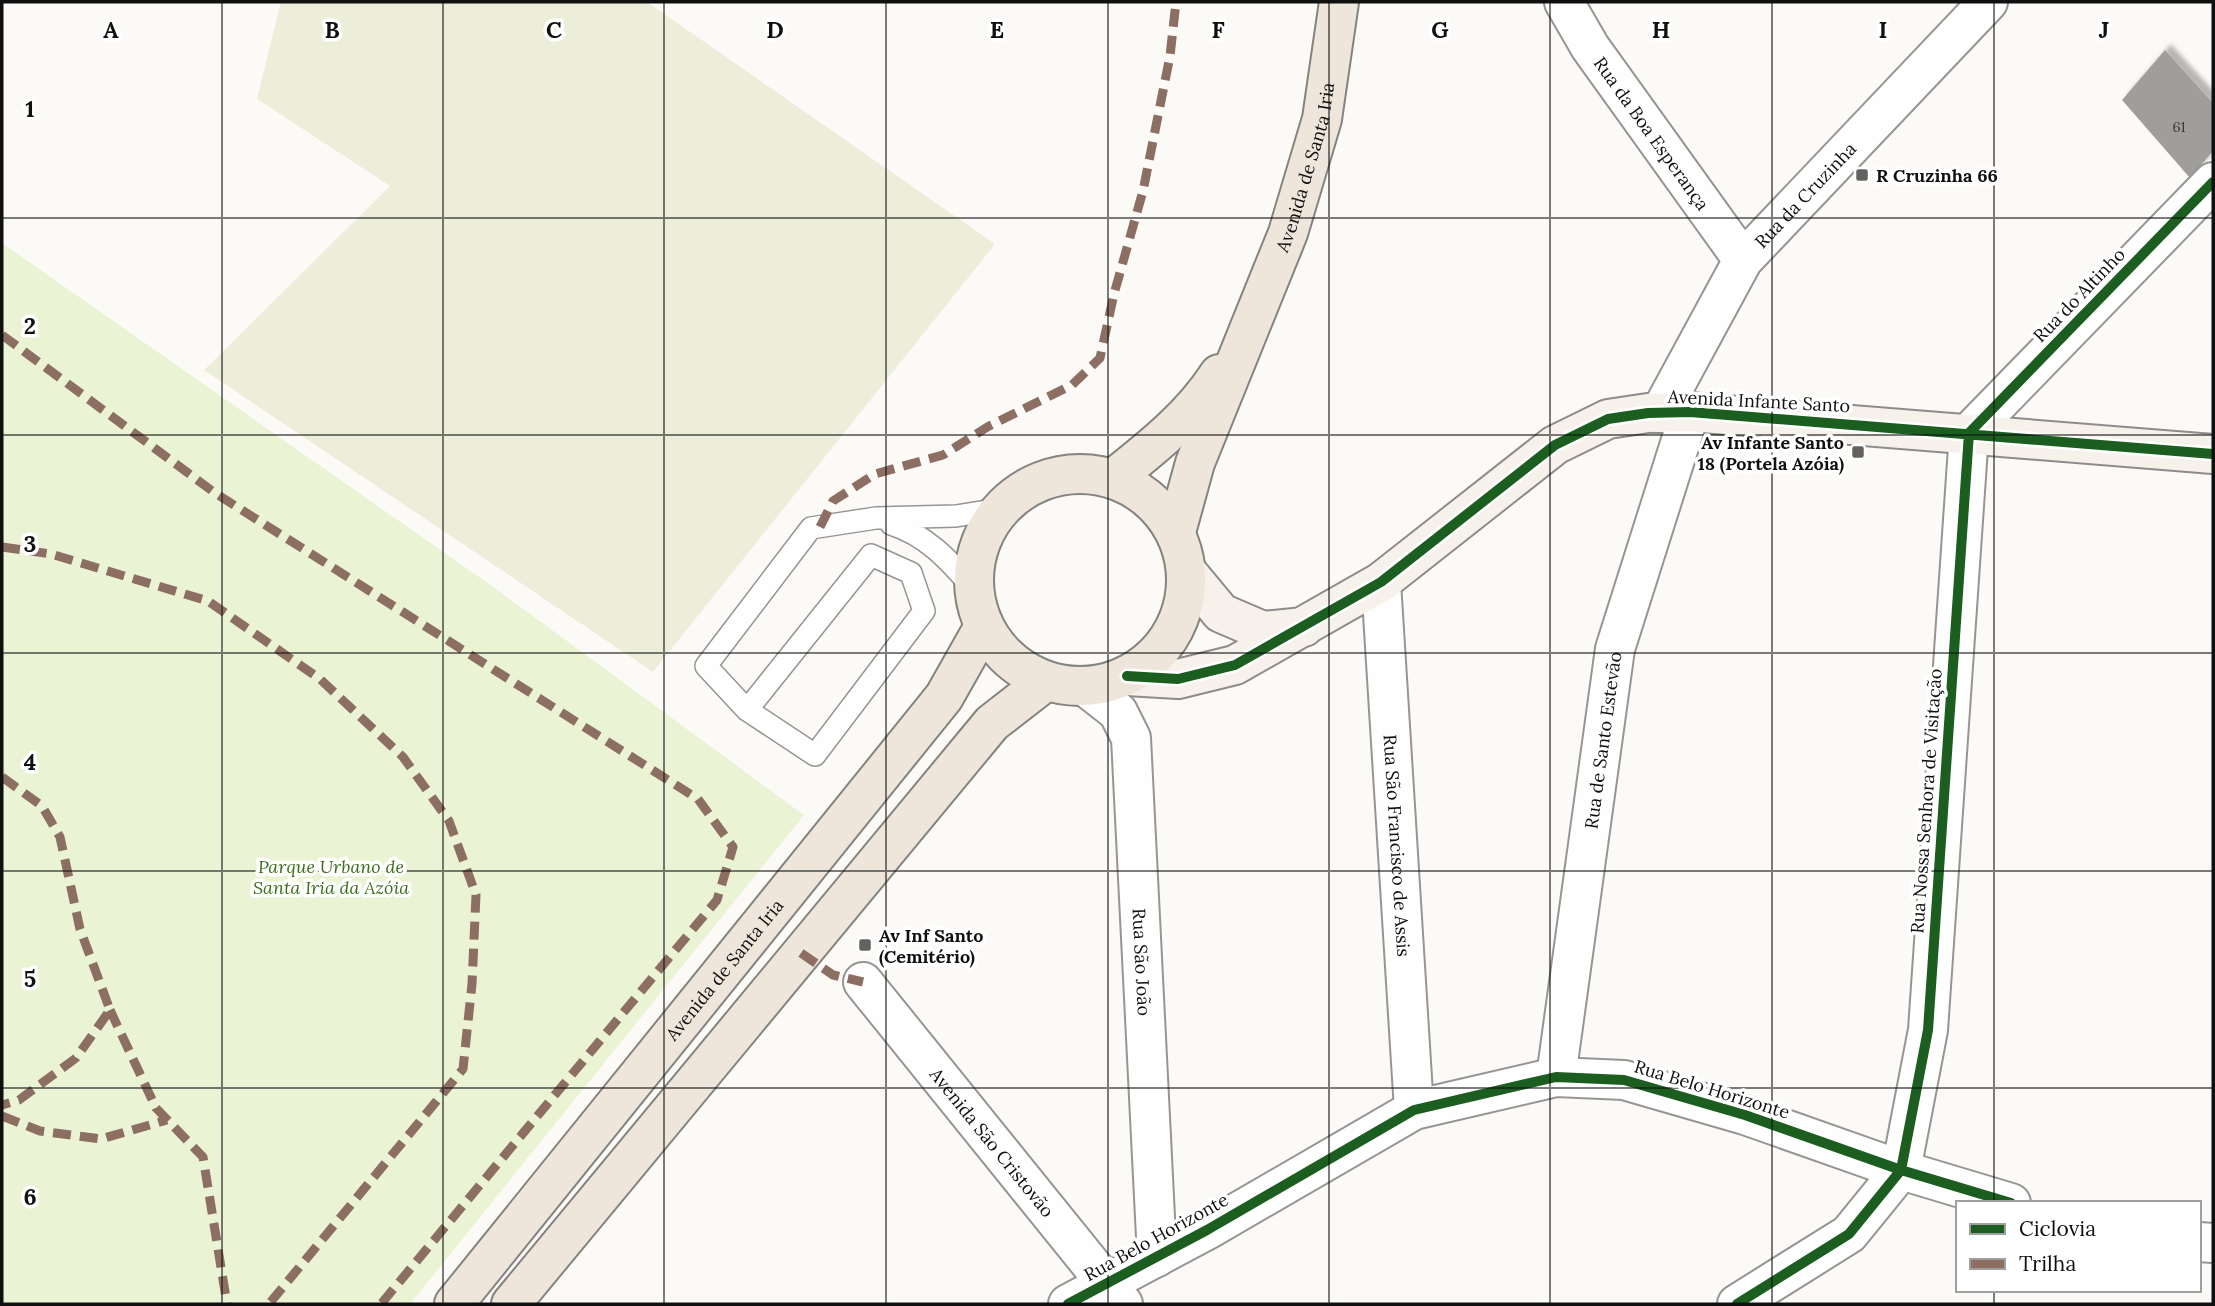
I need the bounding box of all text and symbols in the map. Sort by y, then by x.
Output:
text: A [103,15,119,44]
text: B [324,15,340,44]
text: C [546,15,562,44]
text: D [766,15,784,44]
text: E [990,15,1004,44]
text: F [1211,15,1225,44]
text: G [1431,15,1449,44]
text: H [1652,15,1670,44]
text: I [1879,15,1887,44]
text: J [2099,15,2109,44]
street label: Rua da Boa Esperança [1589,52,1715,214]
street label: Avenida de Santa Iria [1270,81,1339,256]
text: 1 [25,94,35,123]
house number: 61 [2172,118,2186,136]
street label: Rua da Cruzinha [1749,137,1861,252]
place label: R Cruzinha 66 [1876,164,1998,187]
marker: R Cruzinha 66 [1854,167,1870,183]
street label: Rua do Altinho [2028,243,2130,347]
text: 2 [24,311,36,340]
street label: Avenida Infante Santo [1666,385,1851,417]
place label: Av Infante Santo 18 (Portela Azóia) [1697,431,1844,475]
marker: Av Infante Santo 18 (Portela Azóia) [1850,444,1866,460]
text: 3 [24,529,36,558]
street label: Rua de Santo Estevão [1579,650,1626,830]
street label: Rua Nossa Senhora de Visitação [1905,668,1947,934]
street label: Rua São Francisco de Assis [1379,734,1416,957]
text: 4 [24,747,36,776]
park label: Parque Urbano de Santa Iria da Azóia [253,855,409,899]
street label: Avenida de Santa Iria [660,894,788,1046]
street label: Rua São João [1128,908,1156,1016]
place label: Av Inf Santo (Cemitério) [879,924,983,968]
marker: Av Inf Santo (Cemitério) [857,937,873,953]
text: 5 [24,964,36,993]
street label: Rua Belo Horizonte [1632,1054,1793,1124]
street label: Avenida São Cristovão [925,1062,1060,1222]
text: 6 [23,1182,37,1211]
street label: Rua Belo Horizonte [1080,1188,1232,1286]
legend [1956,1201,2201,1292]
text: Ciclovia [2019,1215,2096,1242]
text: Trilha [2019,1250,2076,1277]

